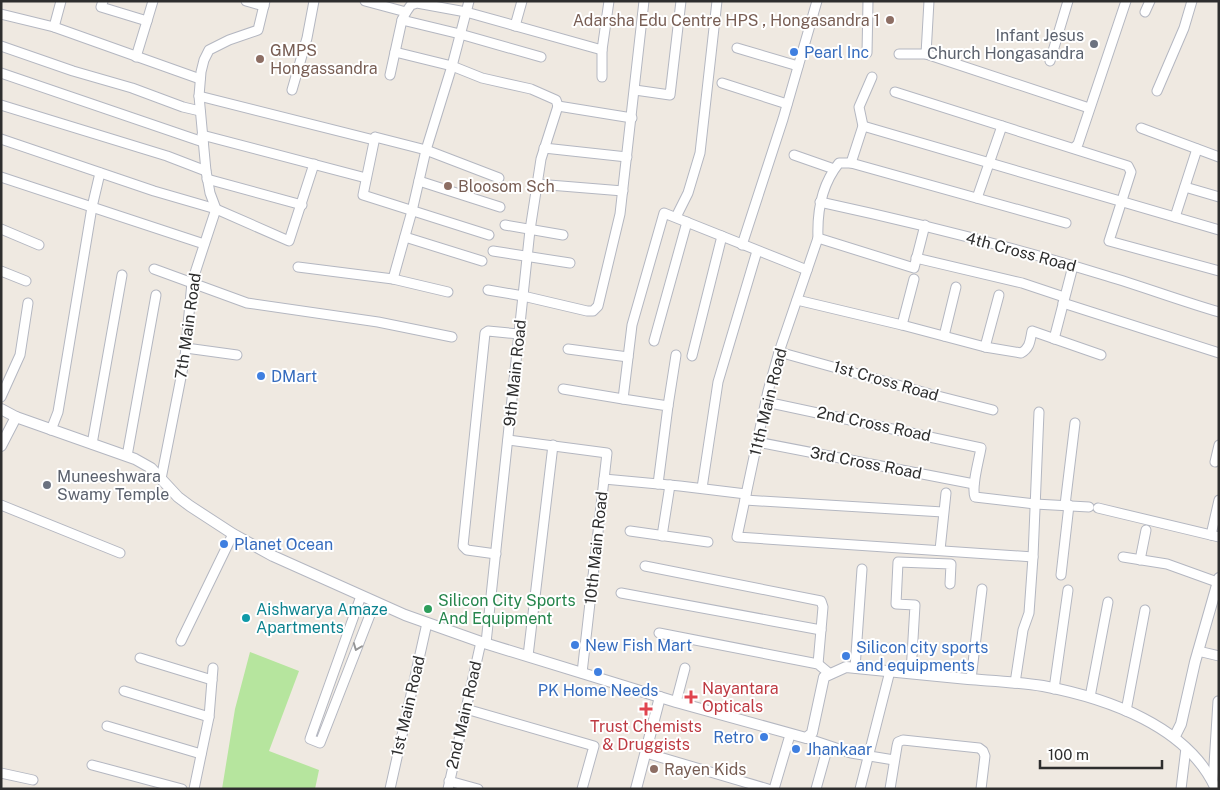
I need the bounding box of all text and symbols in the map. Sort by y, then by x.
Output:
place label: Adarsha Edu Centre HPS , Hongasandra 1 [573,11,880,30]
marker: Adarsha Edu Centre HPS , Hongasandra 1 [884,14,896,26]
place label: Infant Jesus Church Hongasandra [927,26,1084,63]
marker: Infant Jesus Church Hongasandra [1088,38,1100,50]
place label: GMPS Hongassandra [270,41,378,78]
place label: Pearl Inc [804,43,869,62]
marker: Pearl Inc [788,46,800,58]
marker: GMPS Hongassandra [254,53,266,65]
place label: Bloosom Sch [458,177,555,196]
marker: Bloosom Sch [442,180,454,192]
street label: 4th Cross Road [964,228,1078,276]
street label: 7th Main Road [171,272,205,380]
street label: 9th Main Road [500,319,530,427]
street label: 11th Main Road [745,346,791,458]
street label: 1st Cross Road [831,357,941,405]
place label: DMart [271,367,317,386]
marker: DMart [255,370,267,382]
street label: 2nd Cross Road [815,403,933,445]
street label: 3rd Cross Road [808,443,924,483]
place label: Muneeshwara Swamy Temple [57,467,169,504]
marker: Muneeshwara Swamy Temple [41,479,53,491]
street label: 10th Main Road [581,490,611,606]
place label: Planet Ocean [234,535,333,554]
marker: Planet Ocean [218,538,230,550]
place label: Silicon City Sports And Equipment [438,591,576,628]
place label: Aishwarya Amaze Apartments [256,600,388,637]
marker: Silicon City Sports And Equipment [422,603,434,615]
marker: Aishwarya Amaze Apartments [240,612,252,624]
place label: New Fish Mart [585,636,692,655]
place label: Silicon city sports and equipments [856,638,988,675]
marker: New Fish Mart [569,639,581,651]
one-way arrow [353,643,363,651]
marker: Silicon city sports and equipments [840,650,852,662]
street label: 1st Main Road [387,654,429,758]
street label: 2nd Main Road [442,659,486,771]
marker: PK Home Needs [592,666,604,678]
place label: Nayantara Opticals [702,679,779,716]
place label: PK Home Needs [538,681,658,700]
marker: Nayantara Opticals [684,690,698,704]
marker: Trust Chemists & Druggists [640,703,652,715]
place label: Trust Chemists & Druggists [590,717,702,754]
place label: Retro [713,728,754,747]
marker: Retro [758,731,770,743]
scale bar [1040,738,1162,770]
place label: Jhankaar [806,740,872,759]
marker: Jhankaar [790,743,802,755]
text: 100 m [1048,746,1089,763]
place label: Rayen Kids [664,760,746,779]
marker: Rayen Kids [648,763,660,775]

